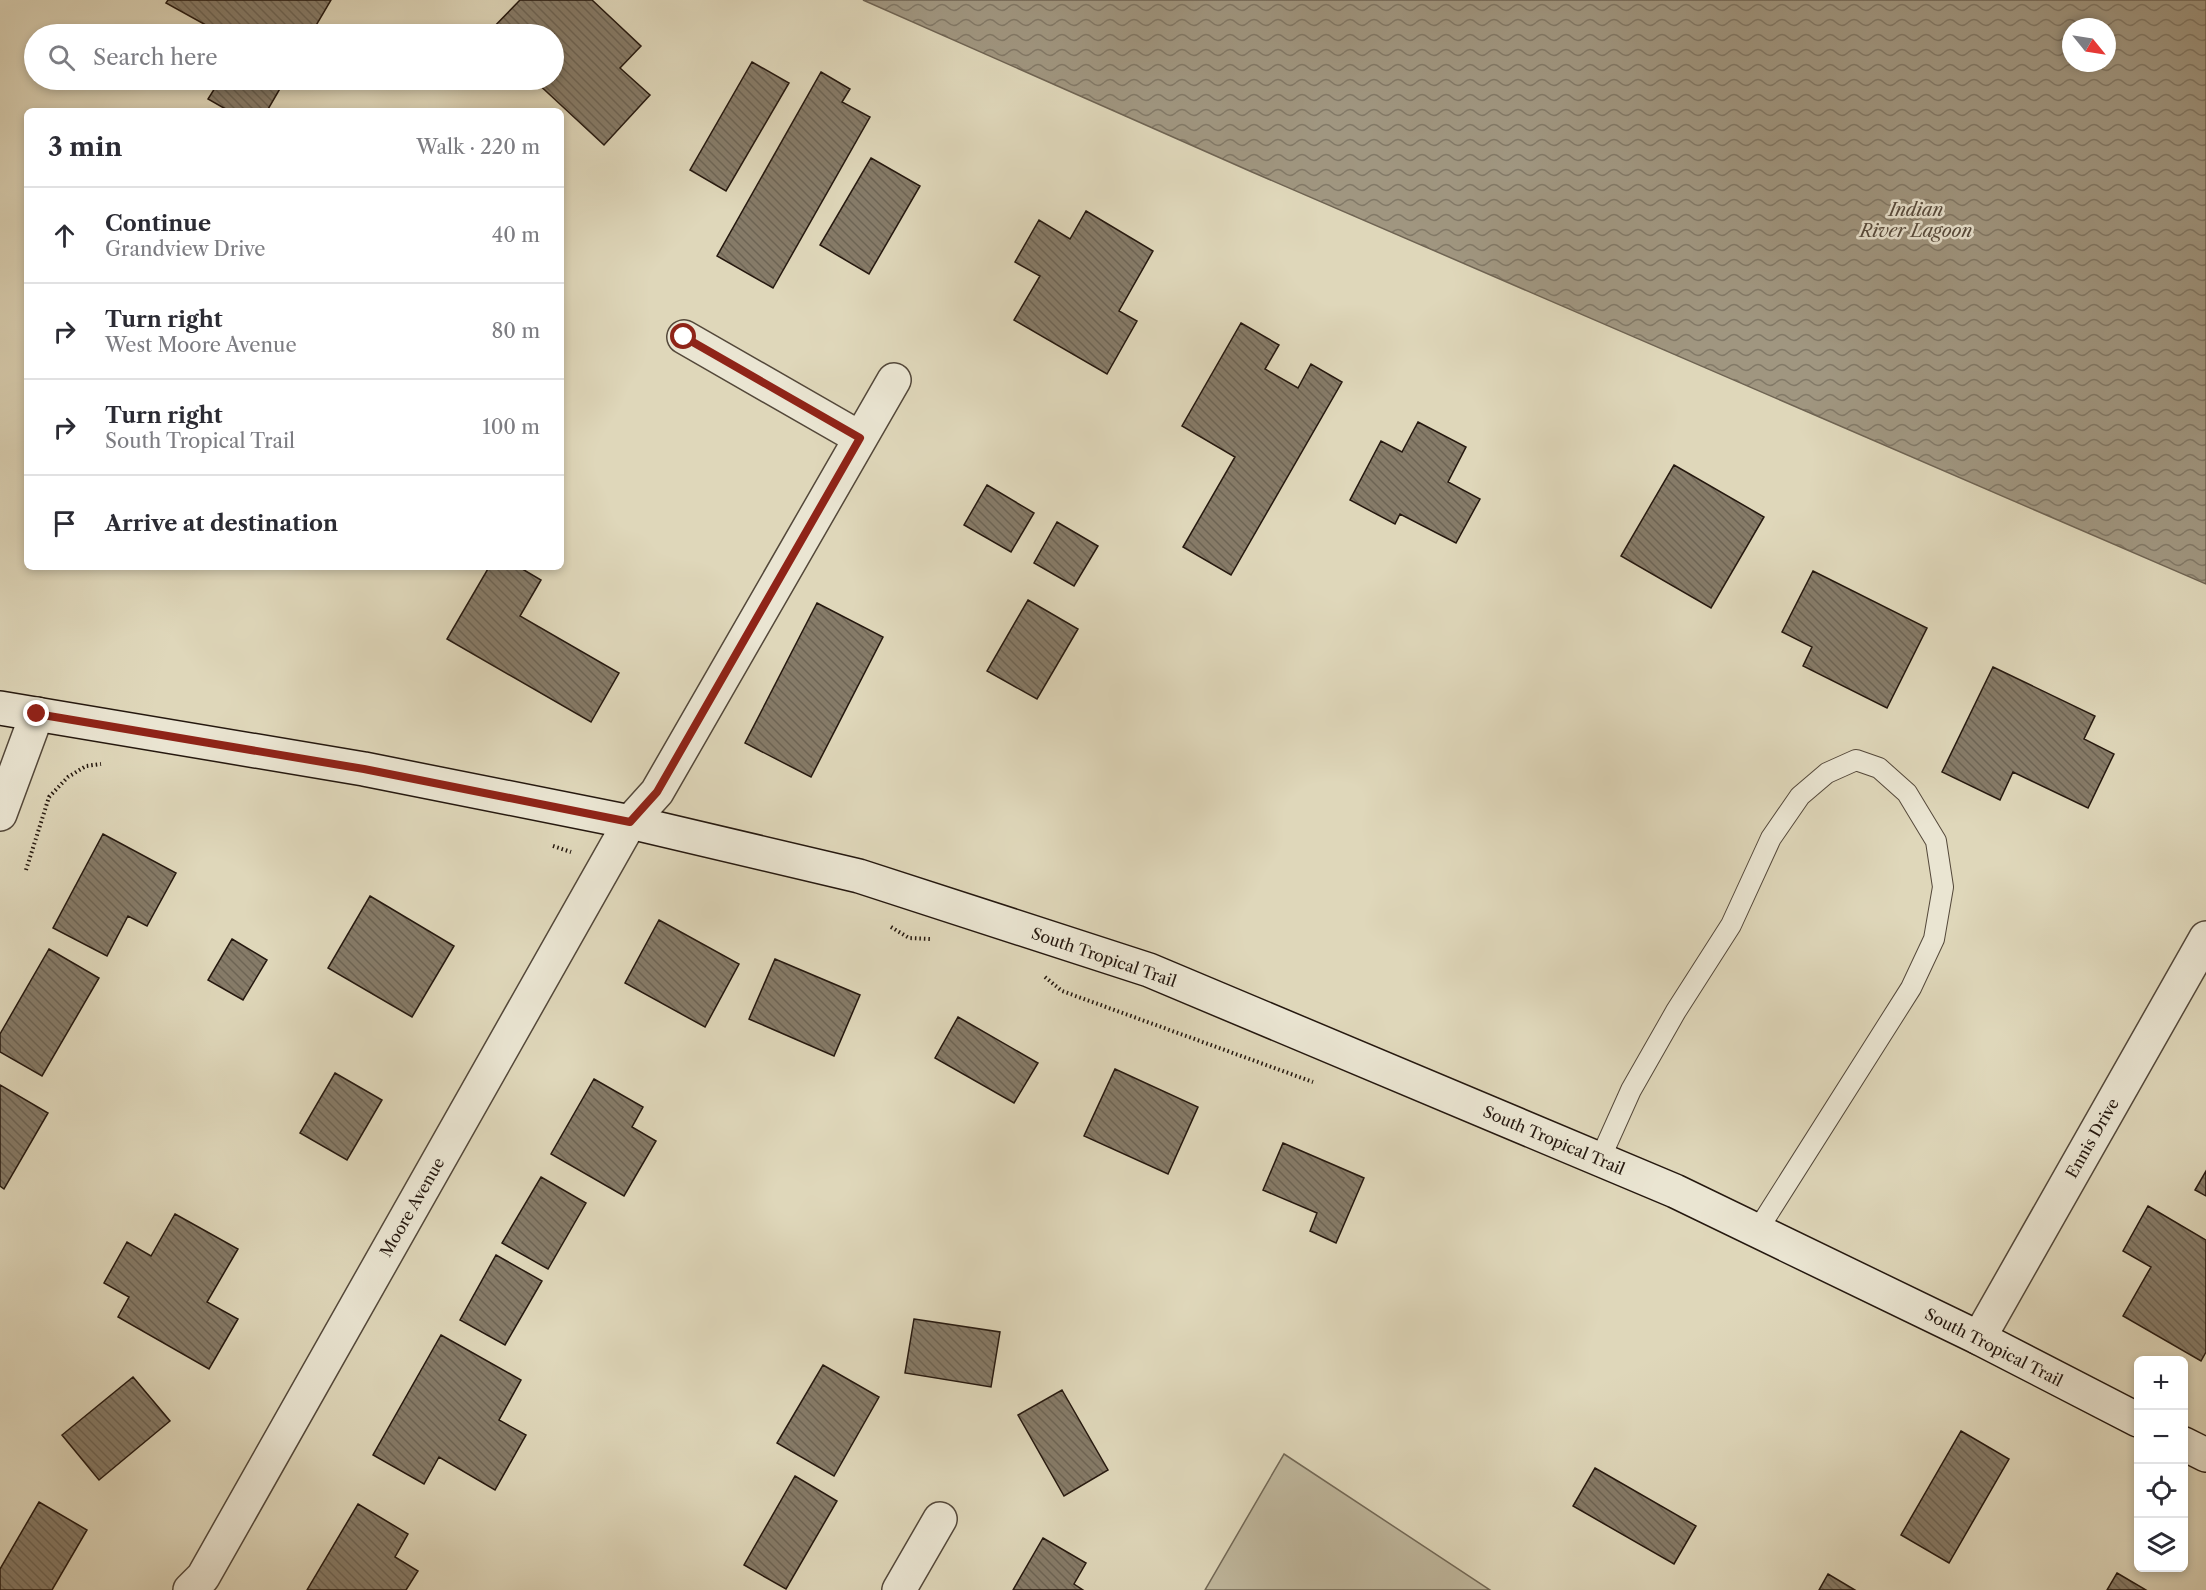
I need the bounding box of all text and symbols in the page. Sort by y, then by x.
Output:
north arrow [2062,18,2116,72]
search box [24,24,564,90]
icon: search [45,41,78,74]
text: Search here [93,44,218,71]
text: 3 min [48,131,122,163]
text: Walk · 220 m [416,135,540,159]
water label: Indian River Lagoon [1858,199,1973,242]
text: Continue [105,210,211,237]
icon: ahead [48,219,81,252]
text: 40 m [492,223,540,247]
text: Grandview Drive [105,237,266,261]
text: Turn right [105,306,223,333]
icon: right [48,315,81,348]
text: 80 m [492,319,540,343]
route start [670,323,696,349]
text: West Moore Avenue [105,333,297,357]
text: Turn right [105,402,223,429]
icon: right [48,411,81,444]
text: 100 m [482,415,540,439]
text: South Tropical Trail [105,429,295,453]
icon: arrive [48,507,81,540]
text: Arrive at destination [105,510,338,537]
route end [23,700,49,726]
street label: South Tropical Trail [1029,923,1179,991]
street label: Ennis Drive [2061,1095,2123,1181]
street label: South Tropical Trail [1480,1101,1628,1179]
street label: Moore Avenue [375,1154,449,1260]
street label: South Tropical Trail [1922,1304,2066,1391]
map controls [2134,1356,2188,1572]
button: + [2134,1356,2188,1410]
button: − [2134,1410,2188,1464]
button: locate [2134,1464,2188,1518]
button: layers [2134,1518,2188,1572]

